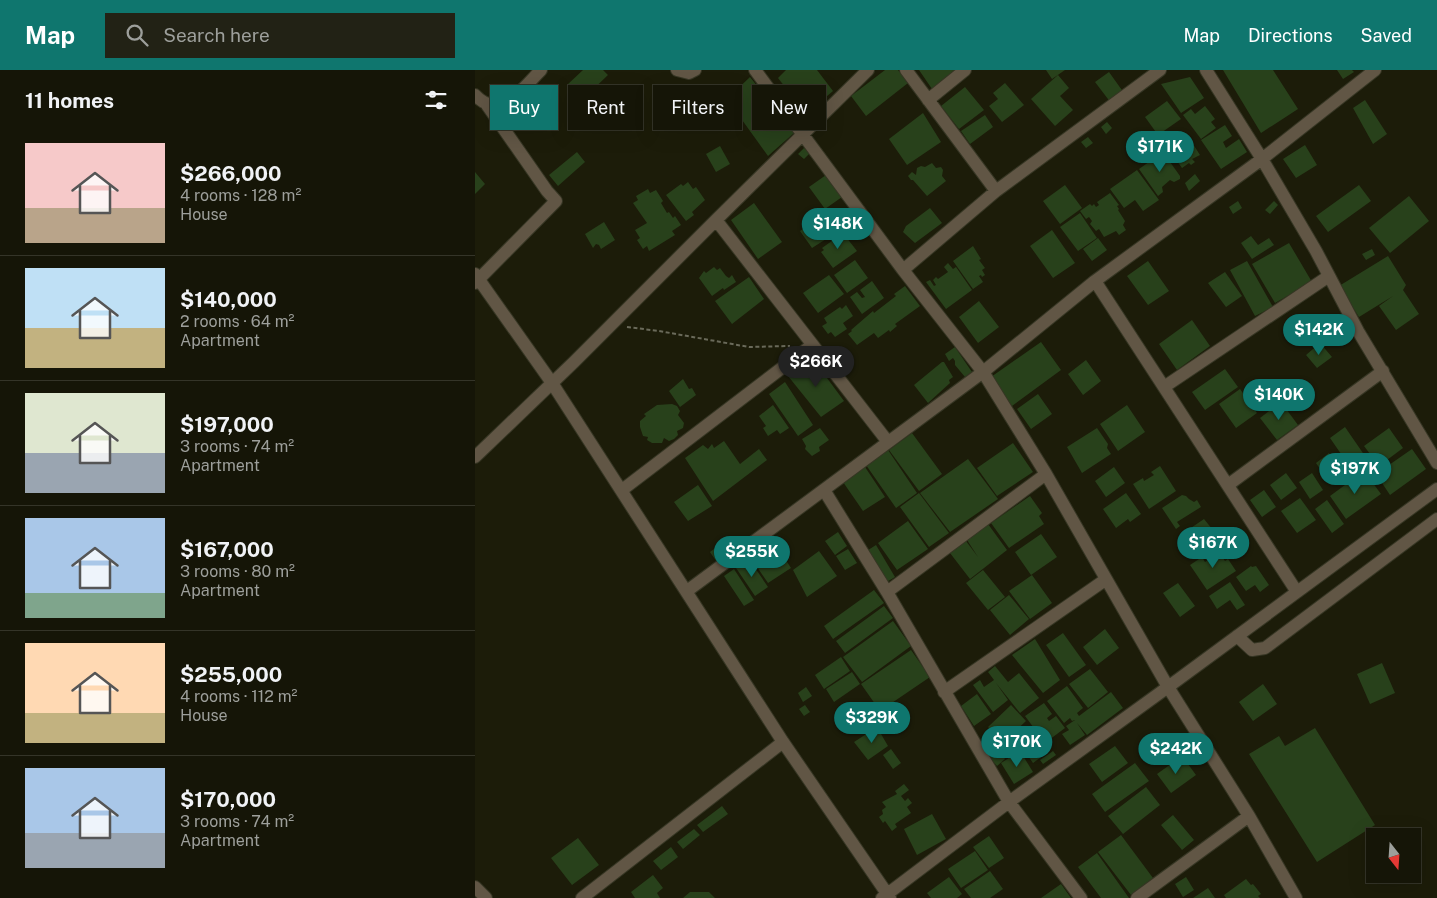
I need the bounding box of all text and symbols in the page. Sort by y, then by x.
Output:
search box [105,13,455,58]
text: Map [25,21,75,49]
icon: search [123,21,151,49]
text: Search here [163,24,270,46]
text: Map [1183,25,1220,46]
text: Directions [1248,25,1333,46]
text: Saved [1361,25,1412,46]
chip: Buy [490,85,558,130]
chip: Rent [568,85,643,130]
chip: Filters [653,85,742,130]
chip: New [752,85,826,130]
icon: filters [422,86,450,114]
text: 11 homes [25,88,114,113]
pin: $171K [1125,131,1195,173]
text: $171K [1137,137,1183,156]
text: $266,000 [180,161,282,186]
icon: home [65,163,125,223]
text: 4 rooms · 128 m² [180,186,301,205]
text: House [180,205,228,224]
pin: $148K [803,208,873,250]
text: $148K [813,214,863,233]
text: $140,000 [180,287,277,312]
icon: home [65,288,125,348]
text: 2 rooms · 64 m² [180,312,294,331]
pin: $142K [1284,314,1354,356]
text: $142K [1294,320,1344,339]
text: Apartment [180,331,260,350]
pin: $266K [781,346,851,388]
text: $266K [789,352,843,371]
pin: $140K [1244,378,1314,421]
text: $140K [1254,385,1304,404]
text: $197,000 [180,412,274,437]
icon: home [65,413,125,473]
text: 3 rooms · 74 m² [180,437,294,456]
pin: $197K [1320,452,1390,495]
text: Apartment [180,456,260,475]
text: $197K [1330,459,1380,478]
pin: $167K [1178,526,1248,569]
text: $167K [1188,533,1238,552]
pin: $255K [717,536,787,578]
text: $167,000 [180,537,274,562]
icon: home [65,538,125,598]
text: $255K [725,542,779,561]
text: 3 rooms · 80 m² [180,562,295,581]
text: Apartment [180,581,260,600]
text: $255,000 [180,662,282,687]
icon: home [65,663,125,723]
text: 4 rooms · 112 m² [180,687,297,706]
pin: $329K [837,702,907,744]
text: House [180,706,228,725]
text: $329K [845,708,899,727]
pin: $170K [982,726,1052,768]
text: $170K [992,732,1042,751]
pin: $242K [1141,732,1211,775]
text: $242K [1149,739,1203,758]
text: $170,000 [180,787,276,812]
icon: home [65,788,125,848]
text: 3 rooms · 74 m² [180,812,294,831]
north arrow [1366,828,1421,882]
map controls [1366,828,1421,883]
text: Apartment [180,831,260,850]

